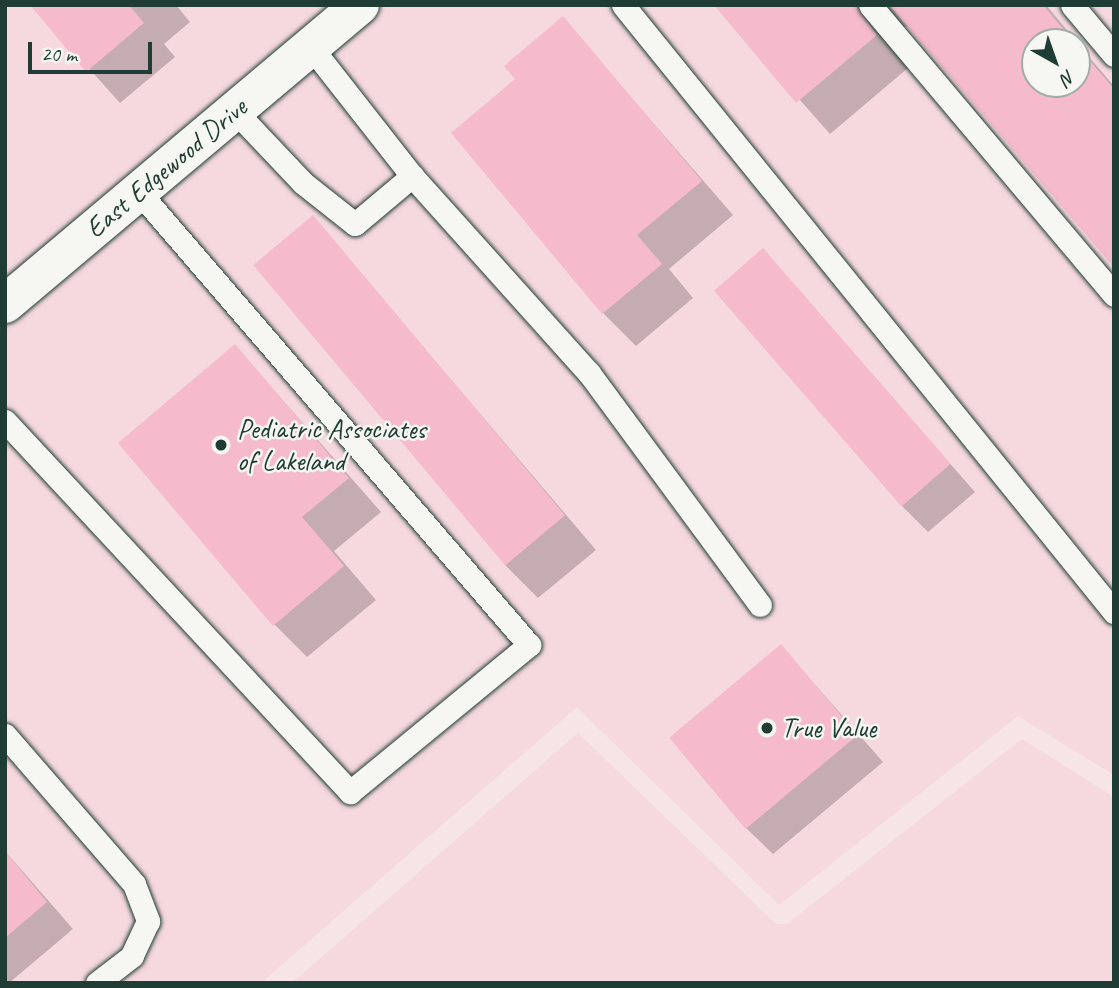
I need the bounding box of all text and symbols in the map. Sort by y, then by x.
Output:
scale bar [32,28,156,72]
north arrow [1021,28,1091,98]
text: 20 m [41,41,77,67]
text: N [1056,65,1080,91]
street label: East Edgewood Drive [79,91,253,245]
place label: Pediatric Associates of Lakeland [237,412,425,478]
marker: Pediatric Associates of Lakeland [211,435,231,455]
place label: True Value [781,711,877,745]
marker: True Value [759,720,775,736]

